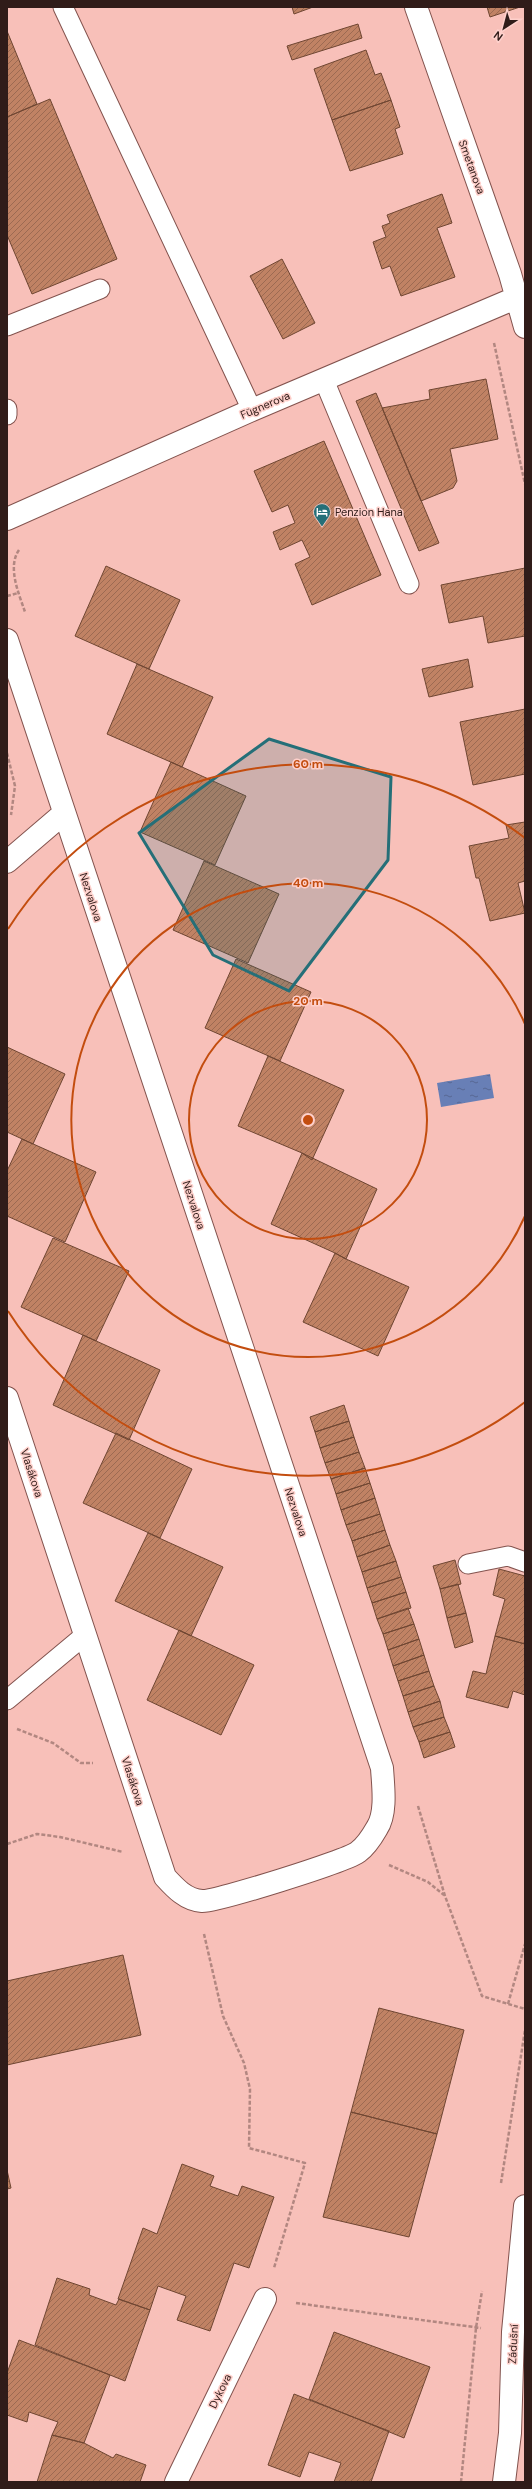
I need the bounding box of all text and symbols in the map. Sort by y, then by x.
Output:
north arrow [484,8,524,48]
text: N [491,28,505,44]
street label: Smetanova [456,138,488,196]
street label: Fügnerova [238,388,292,422]
hotel icon: Penzion Hana [312,502,332,527]
place label: Penzion Hana [335,505,403,519]
text: 60 m [293,756,323,772]
street label: Nezvalova [77,871,105,923]
text: 40 m [293,875,323,891]
text: 20 m [293,993,323,1009]
centre of rings [301,1113,315,1127]
street label: Nezvalova [180,1179,208,1231]
street label: Vlasákova [18,1447,46,1499]
street label: Nezvalova [282,1486,310,1538]
street label: Vlasákova [119,1755,147,1807]
street label: Zádušní [505,2323,521,2364]
street label: Dykova [206,2371,234,2411]

